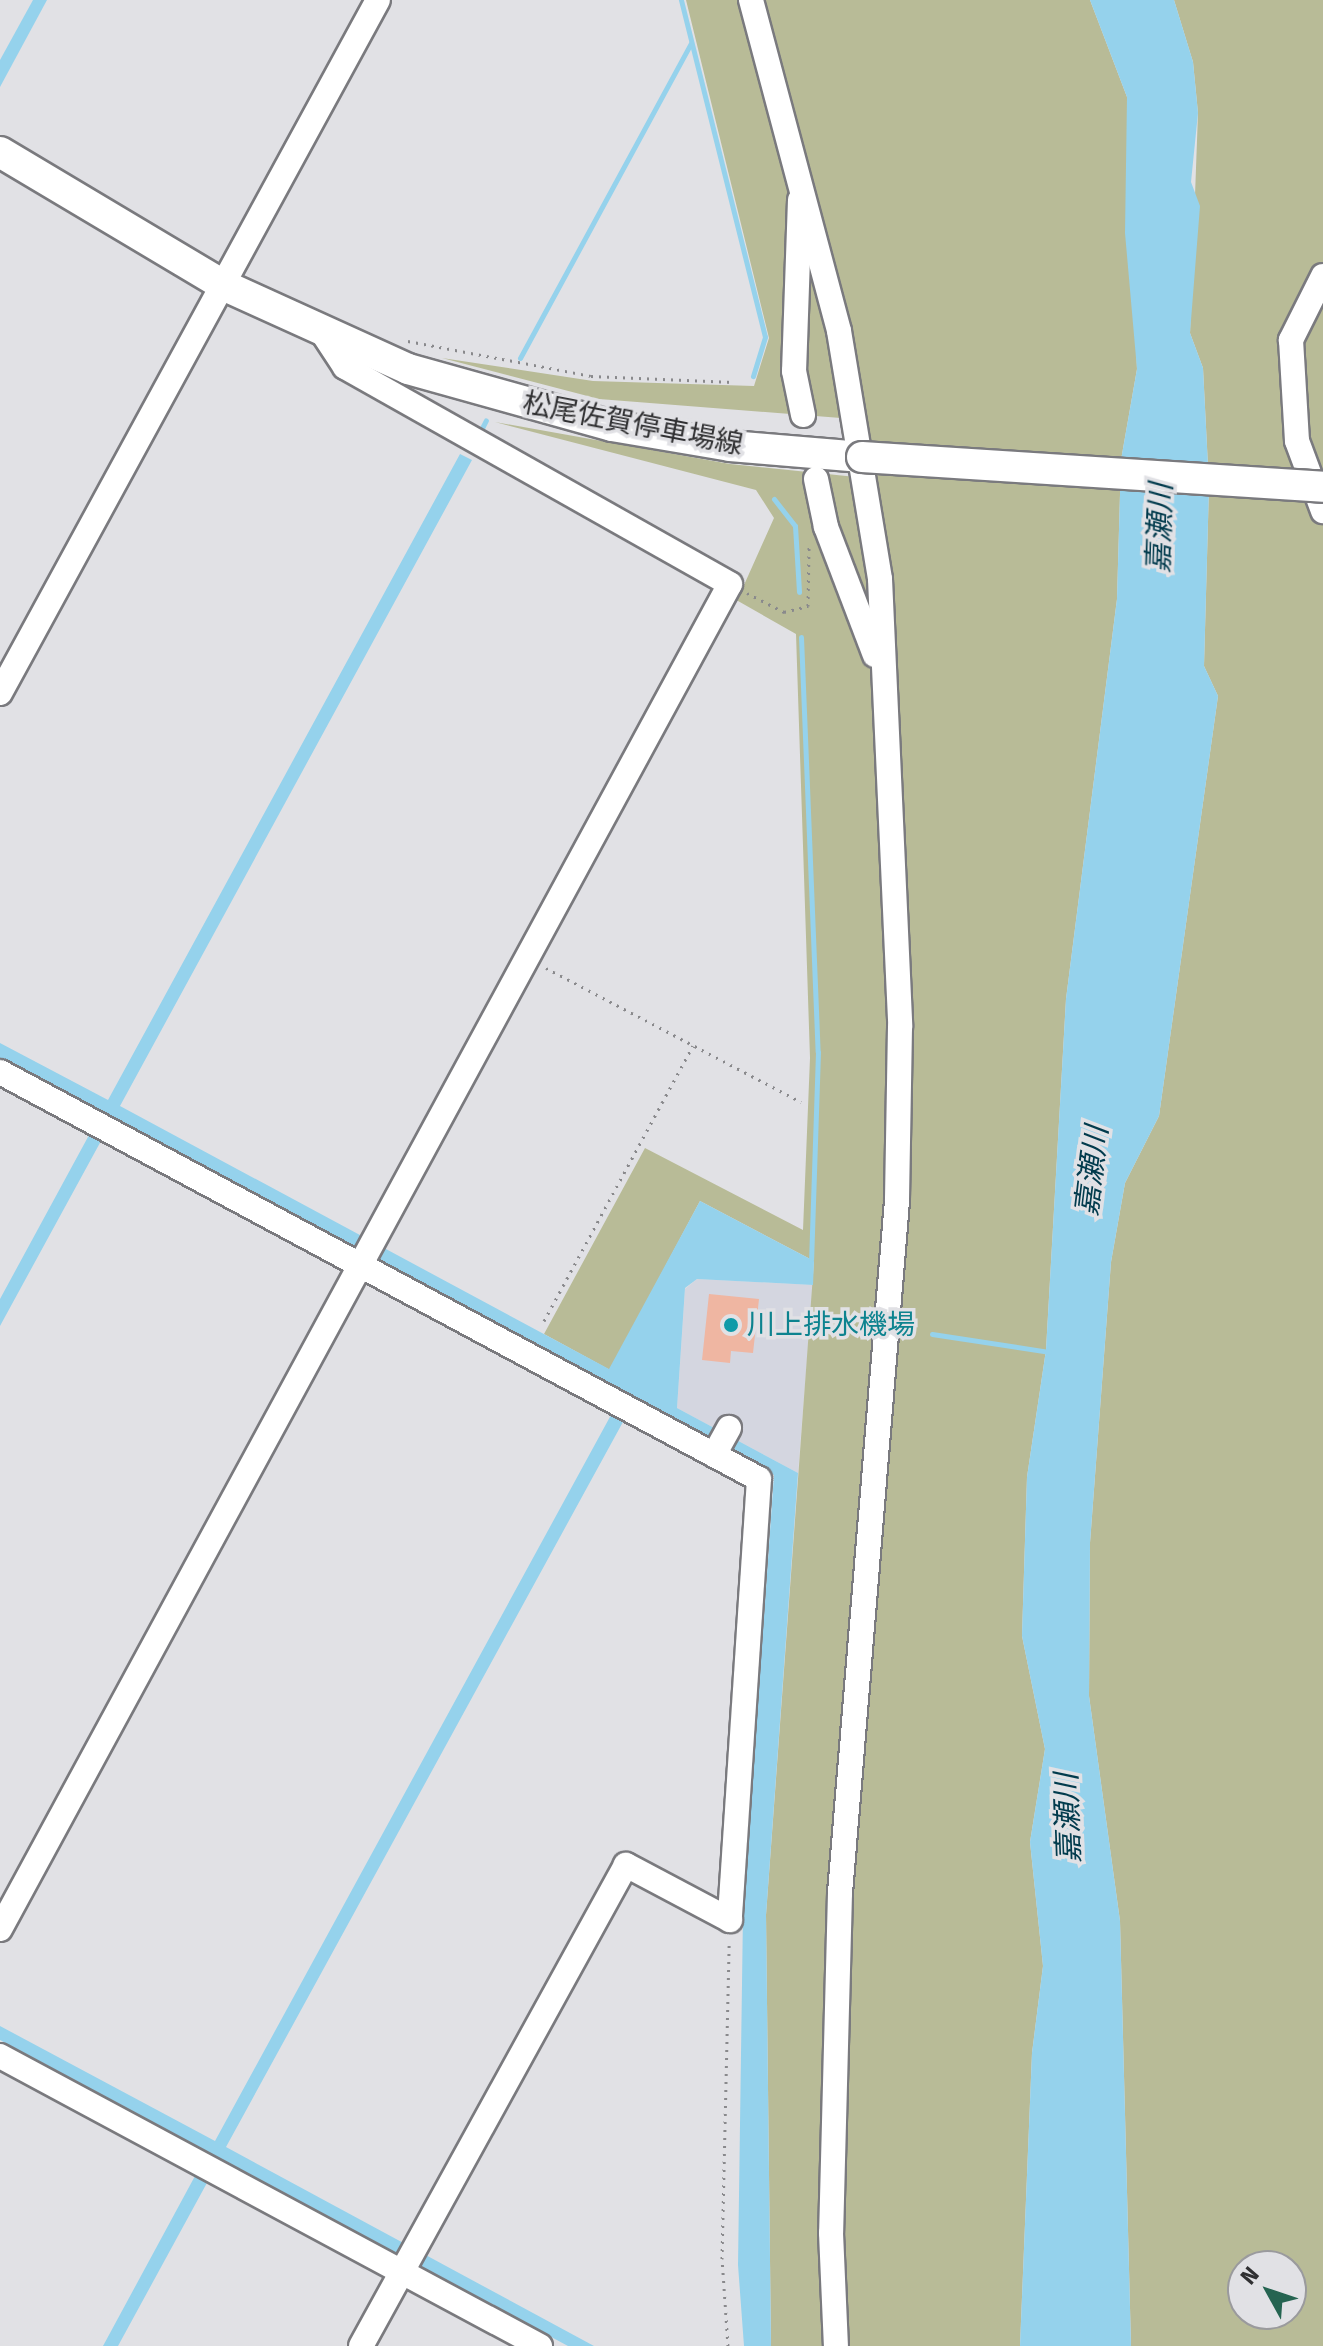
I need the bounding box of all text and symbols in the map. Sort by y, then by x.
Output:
street label: 松尾佐賀停車場線 [520,386,746,462]
water label: 嘉瀬川 [1140,482,1180,574]
water label: 嘉瀬川 [1069,1124,1115,1218]
place label: 川上排水機場 [747,1308,915,1342]
marker: 川上排水機場 [722,1316,740,1334]
water label: 嘉瀬川 [1048,1772,1088,1864]
north arrow [1227,2250,1307,2330]
text: N [1235,2261,1265,2290]

